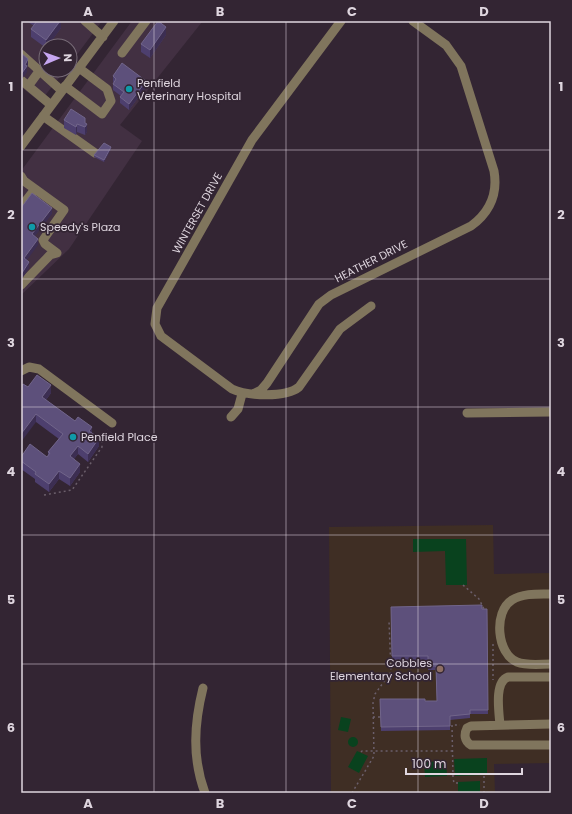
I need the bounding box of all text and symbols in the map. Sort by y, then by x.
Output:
text: A [83,2,93,21]
text: B [216,2,225,21]
text: C [347,2,357,21]
text: D [479,2,489,21]
north arrow [38,38,78,78]
text: N [60,53,76,62]
place label: Penfield Veterinary Hospital [137,75,241,104]
text: 1 [9,77,13,96]
text: 1 [559,77,563,96]
marker: Penfield Veterinary Hospital [124,84,134,94]
street label: WINTERSET DRIVE [168,169,226,257]
text: 2 [7,205,15,224]
text: 2 [557,205,565,224]
place label: Speedy's Plaza [40,219,121,235]
marker: Speedy's Plaza [27,222,37,232]
street label: HEATHER DRIVE [332,236,410,286]
text: 3 [7,333,15,352]
text: 3 [557,333,565,352]
place label: Penfield Place [81,429,158,445]
marker: Penfield Place [68,432,78,442]
text: 4 [7,462,16,481]
text: 4 [557,462,566,481]
text: 5 [7,590,15,609]
text: 5 [557,590,565,609]
place label: Cobbles Elementary School [330,655,432,684]
marker: Cobbles Elementary School [435,664,445,674]
text: 6 [7,718,15,737]
text: 6 [557,718,565,737]
scale bar [406,750,522,776]
text: 100 m [412,755,446,772]
text: A [83,794,93,813]
text: B [216,794,225,813]
text: C [347,794,357,813]
text: D [479,794,489,813]

